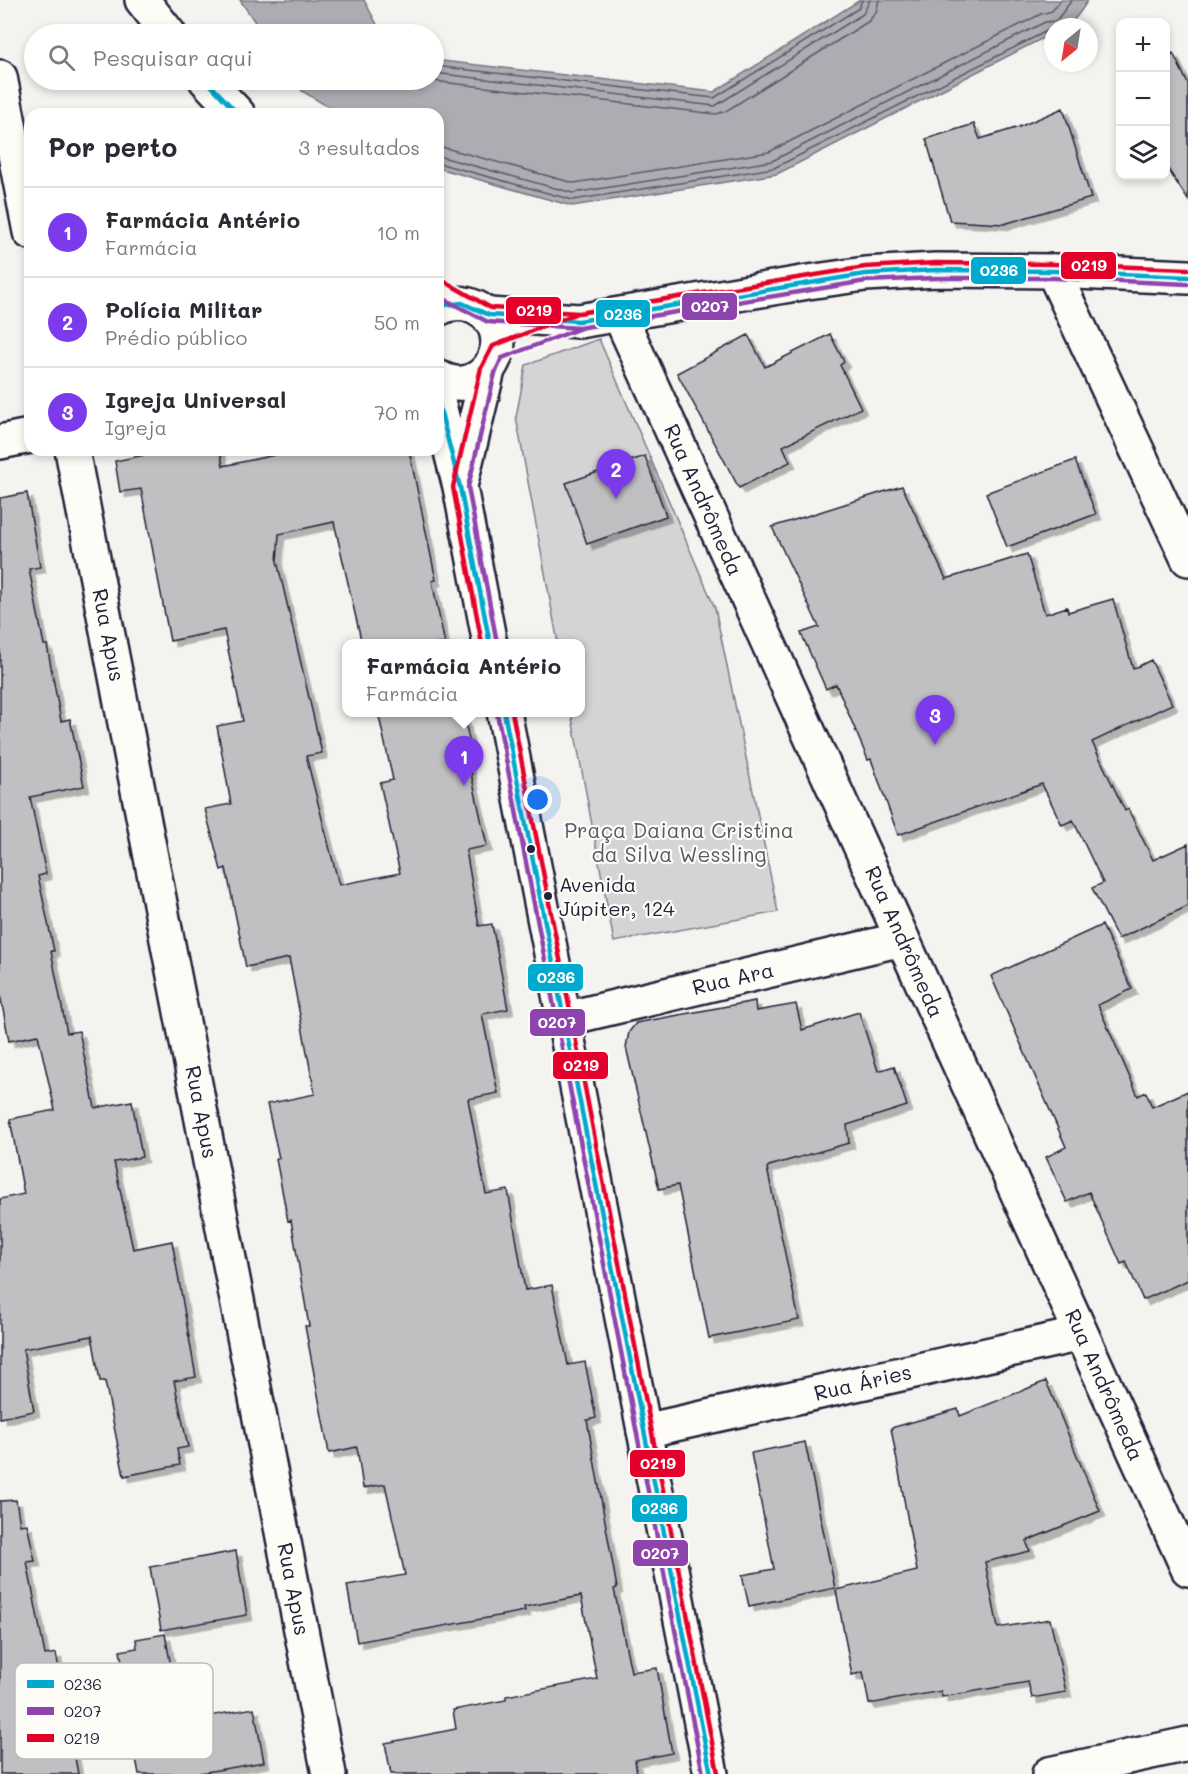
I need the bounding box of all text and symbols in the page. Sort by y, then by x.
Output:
north arrow [1044,18,1098,72]
map controls [1116,18,1170,180]
button: + [1116,18,1170,72]
search box [24,24,444,90]
icon: search [45,41,78,74]
text: Pesquisar aqui [93,43,253,72]
button: − [1116,72,1170,126]
button: layers [1116,126,1170,180]
text: Por perto [48,130,177,164]
text: 3 resultados [298,134,420,160]
text: Farmácia Antério [105,205,300,234]
text: 1 [63,219,72,245]
text: 10 m [376,219,420,245]
text: Farmácia [105,234,197,260]
line badge: 0219 [1060,251,1117,280]
text: 0219 [1071,254,1107,275]
line badge: 0236 [970,256,1027,285]
text: 0236 [980,259,1019,280]
line badge: 0207 [681,292,738,321]
text: Polícia Militar [105,295,262,324]
text: 0207 [691,295,729,316]
line badge: 0219 [505,296,562,325]
text: 0219 [516,299,552,320]
line badge: 0236 [595,299,651,328]
text: 0236 [604,303,643,324]
text: 2 [62,309,73,335]
text: 50 m [374,309,420,335]
text: Prédio público [105,324,247,350]
text: Igreja Universal [105,385,286,414]
text: 3 [62,399,74,425]
text: 70 m [374,399,420,425]
text: Igreja [105,414,167,440]
street label: Rua Andrômeda [659,419,750,579]
pin: 2 [596,450,636,499]
street label: Rua Apus [87,586,132,683]
popup [342,639,585,717]
text: Farmácia Antério [366,651,561,680]
text: Farmácia [366,680,458,706]
pin: 3 [916,696,954,745]
pin: 1 [444,736,484,786]
your location [523,785,552,814]
park label: Praça Daiana Cristina da Silva Wessling [564,816,794,867]
unlabelled marker [525,843,537,855]
street label: Rua Andrômeda [860,861,951,1021]
place label: Avenida Júpiter, 124 [559,871,675,921]
marker: Avenida Júpiter, 124 [542,890,554,902]
street label: Rua Ara [689,955,776,1000]
line badge: 0236 [527,963,584,992]
text: 0236 [537,966,576,987]
line badge: 0207 [529,1008,586,1037]
text: 0207 [538,1011,576,1032]
line badge: 0219 [552,1051,609,1080]
text: 0219 [563,1054,599,1075]
street label: Rua Apus [180,1063,225,1160]
street label: Rua Andrômeda [1060,1304,1151,1464]
street label: Rua Áries [811,1357,914,1406]
line badge: 0219 [629,1449,686,1478]
text: 0219 [640,1452,676,1473]
line badge: 0236 [631,1494,688,1523]
text: 0236 [640,1497,679,1518]
line badge: 0207 [632,1539,689,1567]
street label: Rua Apus [272,1540,317,1637]
text: 0207 [641,1542,679,1563]
legend [15,1663,213,1759]
text: 0236 [64,1673,102,1694]
text: 0207 [64,1700,102,1721]
text: 0219 [64,1727,99,1748]

